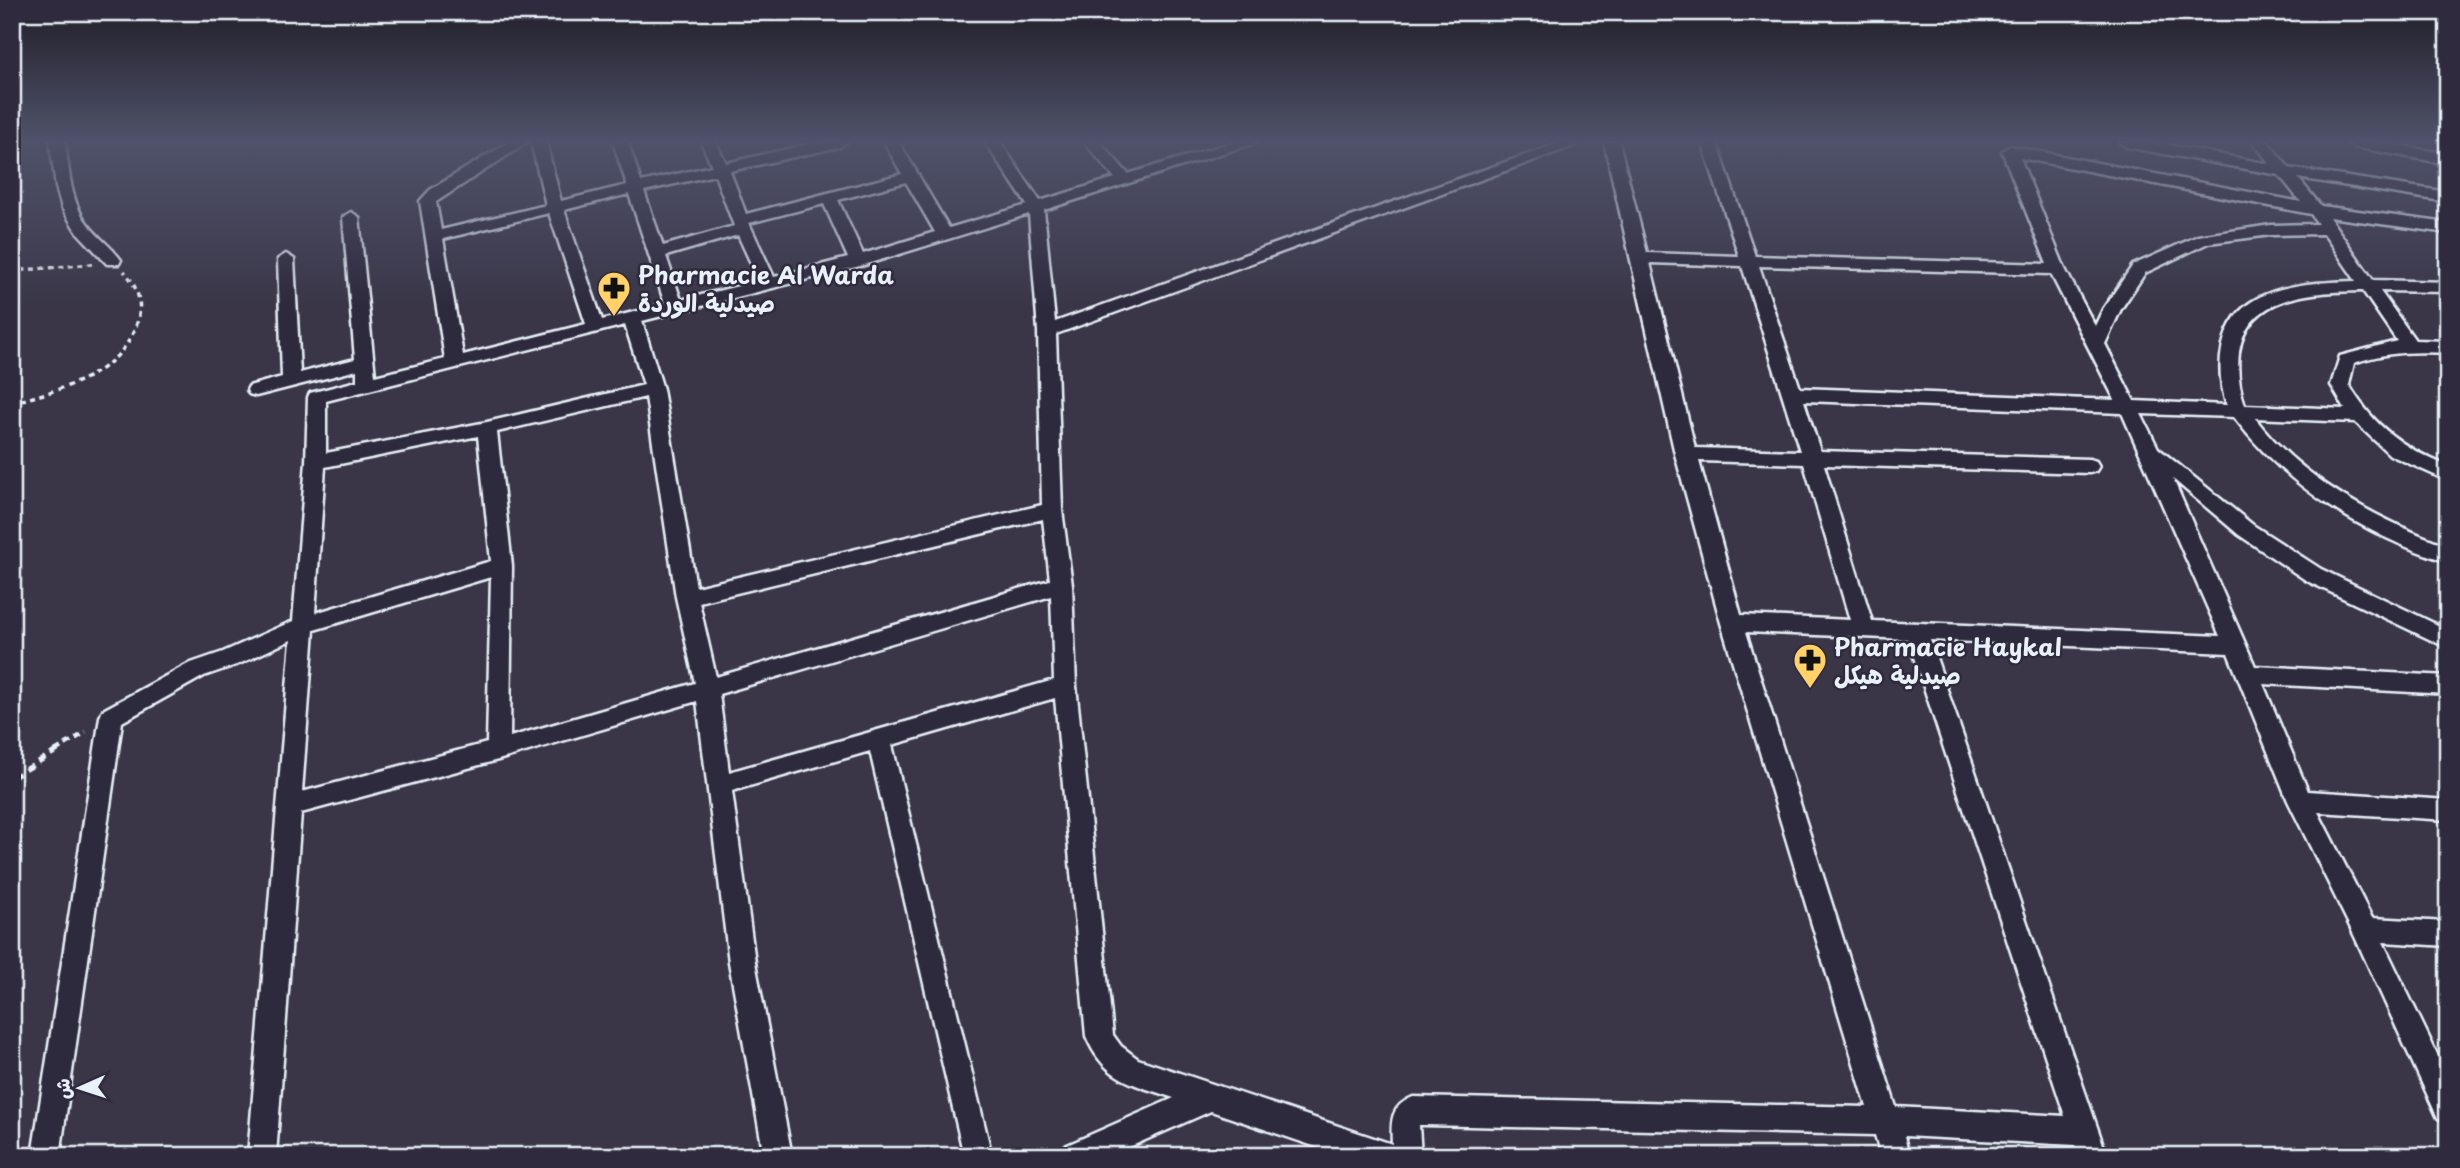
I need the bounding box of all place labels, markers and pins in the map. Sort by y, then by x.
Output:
place label: Pharmacie Al Warda صيدلية الوردة [638,256,894,320]
pharmacy icon: Pharmacie Al Warda صيدلية الوردة [595,269,633,318]
place label: Pharmacie Haykal صيدلية هيكل [1834,628,2062,692]
pharmacy icon: Pharmacie Haykal صيدلية هيكل [1791,641,1829,690]

